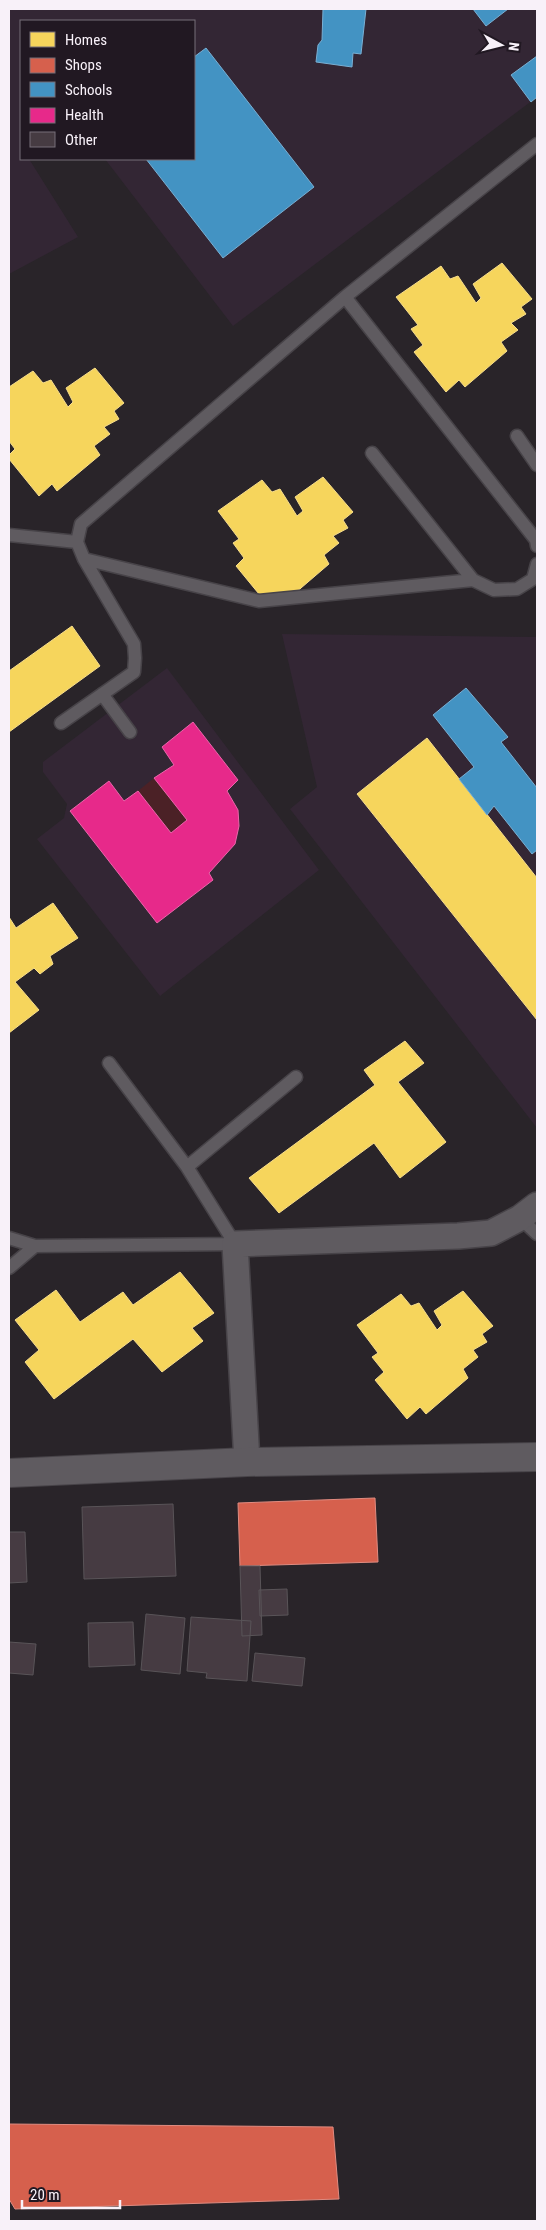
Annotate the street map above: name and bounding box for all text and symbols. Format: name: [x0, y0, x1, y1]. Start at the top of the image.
legend: [20, 20, 195, 160]
north arrow: [476, 20, 526, 70]
text: Homes: [65, 31, 107, 49]
text: N: [505, 41, 522, 52]
text: Shops: [65, 56, 102, 74]
text: Schools: [65, 81, 112, 99]
text: Health: [65, 106, 104, 124]
text: Other: [65, 131, 98, 149]
scale bar: [22, 2178, 120, 2210]
text: 20 m: [30, 2186, 60, 2204]

